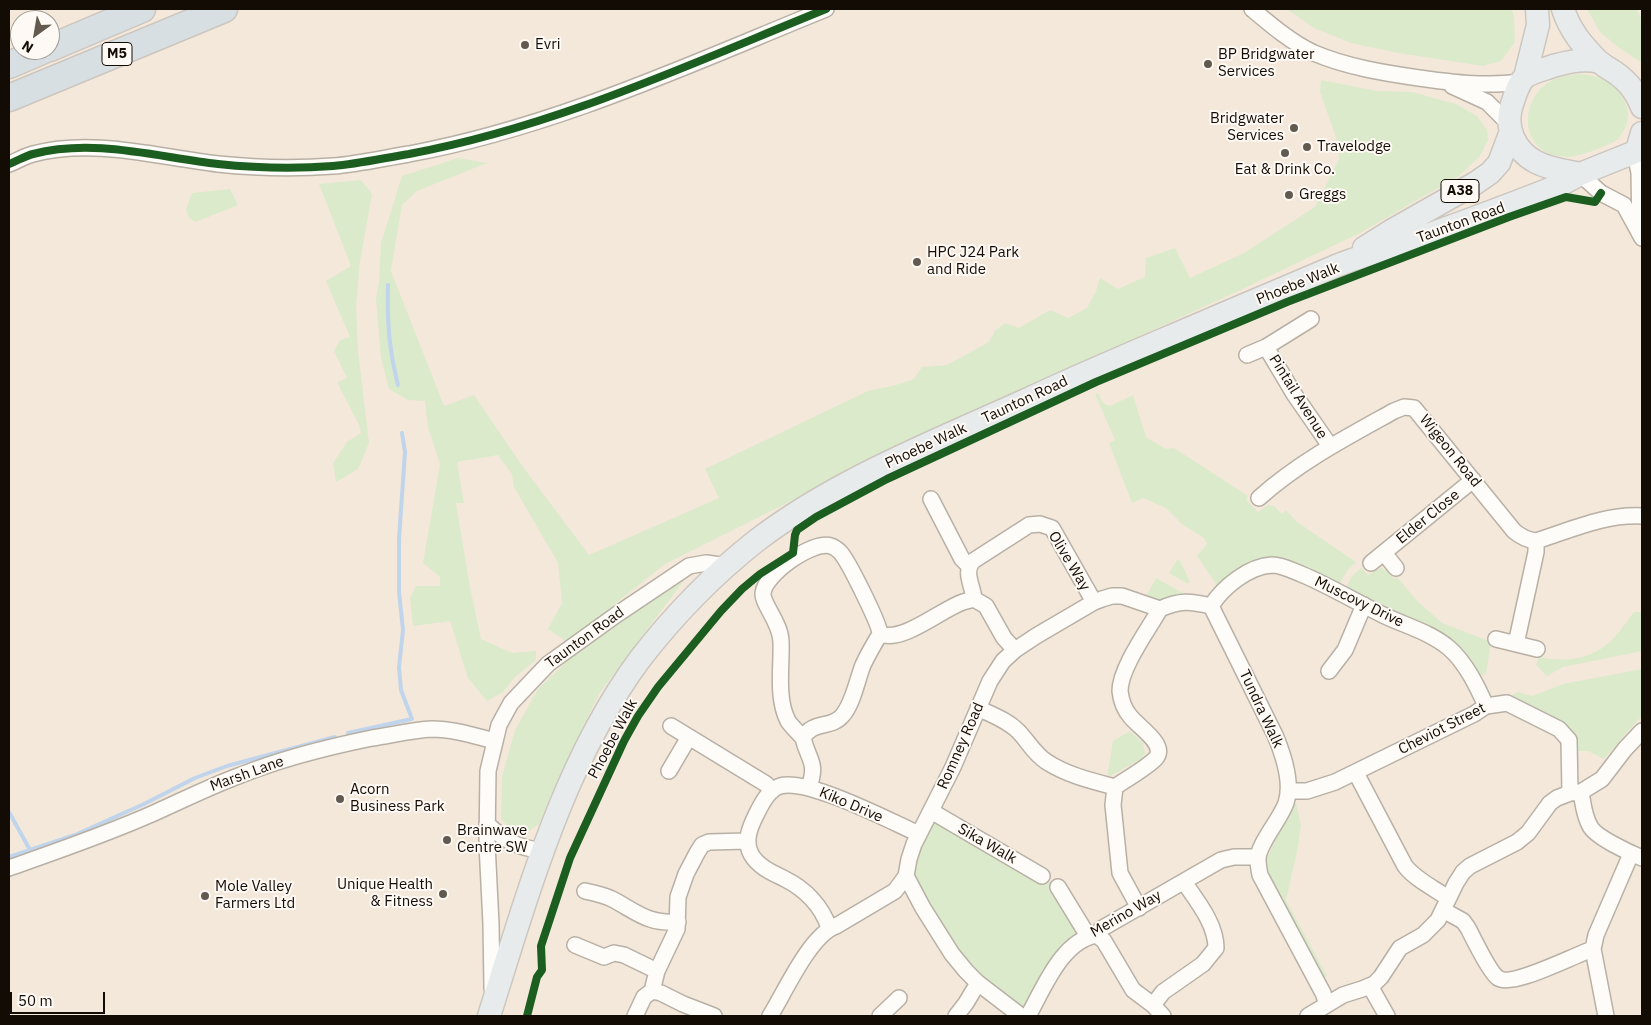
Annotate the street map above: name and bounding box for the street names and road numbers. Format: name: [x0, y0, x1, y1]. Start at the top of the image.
road number: M5: [102, 42, 132, 66]
road number: A38: [1441, 180, 1479, 202]
street label: Taunton Road: [1414, 199, 1508, 247]
street label: Phoebe Walk: [1254, 259, 1342, 309]
street label: Pintail Avenue: [1265, 351, 1331, 443]
street label: Taunton Road: [979, 372, 1071, 428]
street label: Wigeon Road: [1415, 411, 1485, 491]
street label: Phoebe Walk: [882, 419, 970, 473]
street label: Elder Close: [1393, 486, 1463, 548]
street label: Olive Way: [1044, 528, 1094, 594]
street label: Muscovy Drive: [1311, 573, 1407, 631]
street label: Taunton Road: [542, 603, 628, 673]
street label: Tundra Walk: [1235, 667, 1287, 751]
street label: Phoebe Walk: [584, 696, 642, 782]
street label: Cheviot Street: [1395, 699, 1489, 759]
street label: Romney Road: [934, 700, 988, 792]
street label: Marsh Lane: [208, 752, 286, 796]
street label: Kiko Drive: [816, 783, 886, 827]
street label: Sika Walk: [954, 820, 1020, 868]
street label: Merino Way: [1087, 887, 1165, 941]

